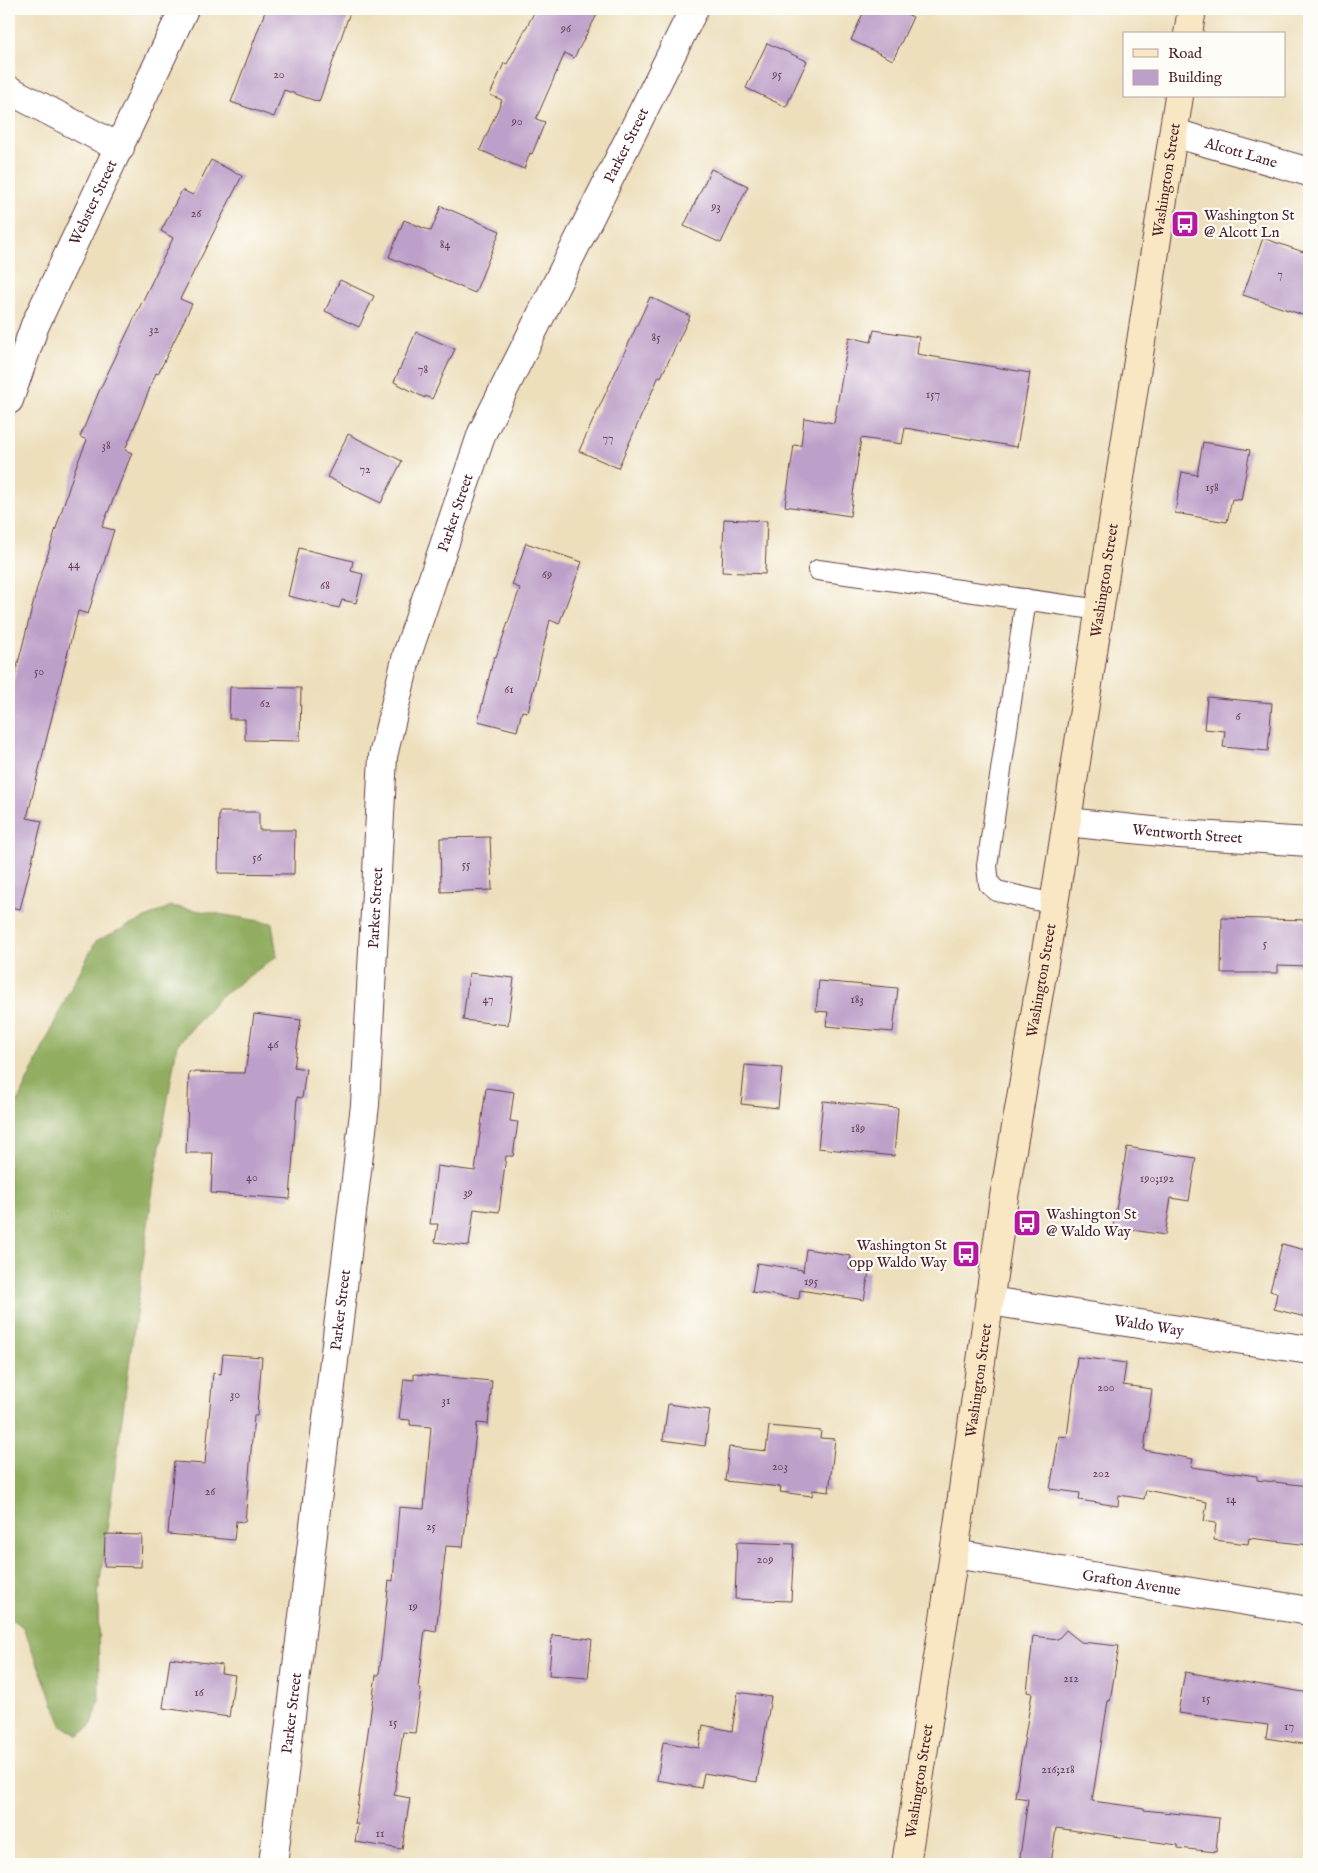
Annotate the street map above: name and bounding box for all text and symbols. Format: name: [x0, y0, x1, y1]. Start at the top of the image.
house number: 96: [560, 21, 572, 36]
legend: [1123, 32, 1286, 98]
text: Road: [1168, 44, 1203, 63]
house number: 20: [273, 67, 285, 82]
house number: 95: [771, 67, 782, 82]
text: Building: [1168, 68, 1223, 87]
street label: Parker Street: [600, 105, 653, 186]
house number: 90: [510, 114, 523, 129]
street label: Washington Street: [1148, 122, 1185, 238]
street label: Alcott Lane: [1202, 133, 1280, 172]
street label: Webster Street: [65, 157, 121, 248]
house number: 93: [710, 199, 721, 214]
house number: 26: [191, 206, 202, 221]
place label: Washington St @ Alcott Ln: [1204, 206, 1295, 242]
bus stop icon: Washington St @ Alcott Ln: [1170, 209, 1200, 239]
house number: 84: [440, 237, 450, 252]
house number: 7: [1277, 267, 1283, 282]
house number: 32: [149, 322, 159, 337]
house number: 85: [651, 330, 661, 345]
house number: 78: [418, 362, 428, 377]
house number: 157: [926, 387, 940, 402]
house number: 77: [602, 431, 614, 446]
house number: 38: [101, 438, 111, 453]
house number: 72: [359, 462, 371, 477]
street label: Parker Street: [434, 471, 478, 555]
house number: 158: [1205, 480, 1219, 495]
street label: Washington Street: [1086, 522, 1123, 639]
house number: 44: [68, 557, 80, 572]
house number: 69: [542, 567, 552, 582]
house number: 68: [320, 578, 330, 593]
house number: 50: [34, 664, 44, 679]
house number: 61: [504, 682, 514, 697]
house number: 62: [260, 696, 271, 711]
house number: 6: [1235, 709, 1241, 724]
street label: Wentworth Street: [1131, 820, 1243, 848]
house number: 56: [252, 850, 263, 865]
house number: 55: [462, 857, 471, 872]
street label: Parker Street: [364, 867, 387, 949]
street label: Washington Street: [1022, 922, 1061, 1039]
house number: 5: [1263, 936, 1268, 951]
house number: 47: [482, 992, 494, 1007]
house number: 183: [850, 992, 864, 1007]
house number: 46: [268, 1037, 279, 1052]
house number: 189: [851, 1121, 865, 1136]
house number: 40: [246, 1170, 258, 1185]
house number: 190;192: [1140, 1171, 1175, 1186]
house number: 39: [463, 1185, 473, 1200]
place label: Washington St @ Waldo Way: [1046, 1205, 1137, 1241]
bus stop icon: Washington St @ Waldo Way: [1012, 1208, 1042, 1238]
place label: Washington St opp Waldo Way: [849, 1236, 948, 1272]
bus stop icon: Washington St opp Waldo Way: [951, 1239, 981, 1269]
street label: Parker Street: [326, 1269, 355, 1352]
house number: 195: [804, 1274, 819, 1289]
street label: Waldo Way: [1113, 1311, 1186, 1341]
street label: Washington Street: [961, 1322, 996, 1439]
house number: 200: [1097, 1380, 1115, 1395]
house number: 30: [230, 1387, 240, 1402]
house number: 31: [442, 1393, 450, 1408]
house number: 203: [772, 1459, 788, 1474]
house number: 202: [1092, 1466, 1110, 1481]
house number: 26: [205, 1484, 216, 1499]
house number: 14: [1226, 1492, 1236, 1507]
house number: 25: [426, 1519, 437, 1534]
house number: 209: [757, 1552, 773, 1567]
street label: Grafton Avenue: [1081, 1566, 1182, 1600]
house number: 19: [408, 1599, 418, 1614]
house number: 212: [1063, 1671, 1079, 1686]
street label: Parker Street: [277, 1672, 306, 1755]
house number: 16: [194, 1685, 205, 1700]
house number: 15: [1202, 1691, 1211, 1706]
house number: 15: [389, 1715, 398, 1730]
house number: 17: [1284, 1719, 1294, 1734]
street label: Washington Street: [901, 1723, 938, 1839]
house number: 216;218: [1041, 1762, 1075, 1777]
house number: 11: [376, 1826, 384, 1841]

